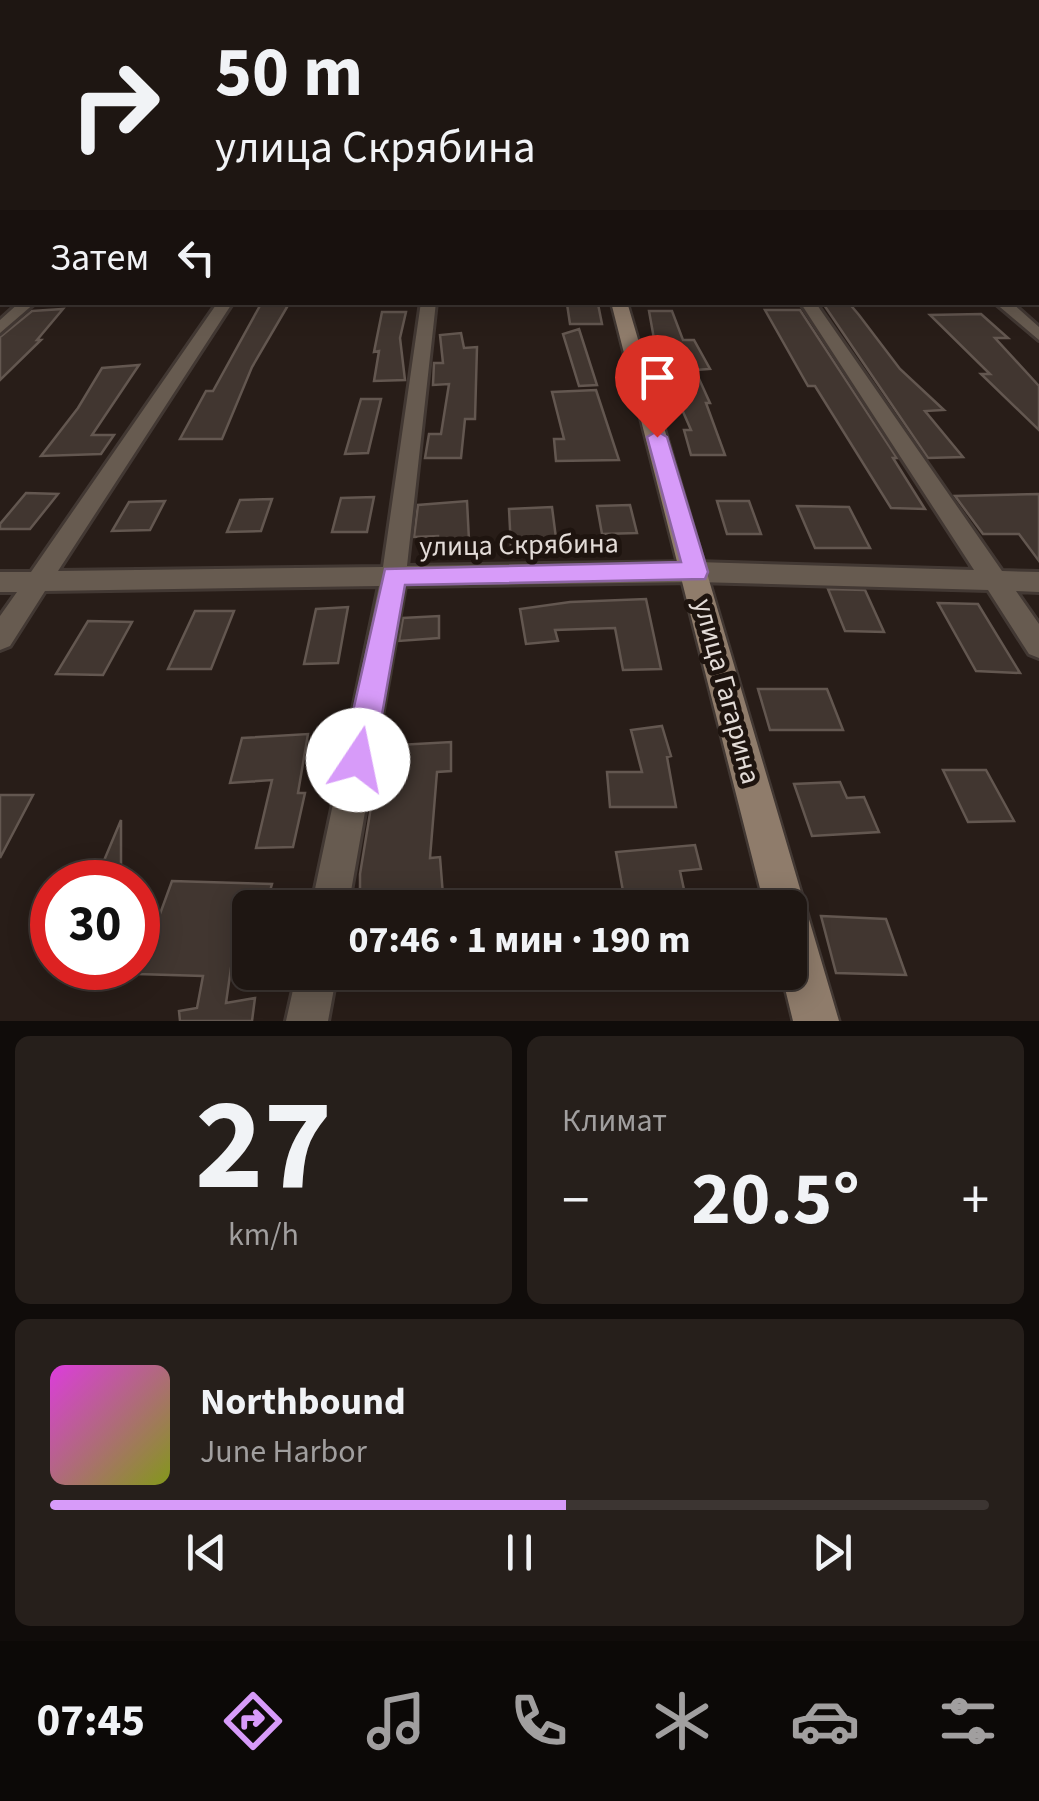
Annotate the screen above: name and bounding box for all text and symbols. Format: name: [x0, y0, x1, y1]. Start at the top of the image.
text: 50 m: [215, 23, 363, 123]
icon: right: [50, 40, 180, 170]
text: улица Скрябина: [215, 116, 536, 180]
icon: left: [169, 230, 224, 285]
text: Затем: [50, 231, 149, 285]
pin: [615, 335, 700, 438]
icon: arrive: [630, 350, 685, 405]
street label: улица Скрябина: [419, 523, 619, 567]
street label: улица Гагарина: [683, 594, 771, 788]
position arrow: [306, 708, 410, 812]
speed limit sign: 30: [30, 860, 160, 990]
text: 07:46 · 1 мин · 190 m: [348, 913, 691, 967]
text: 27: [195, 1054, 332, 1239]
text: Климат: [562, 1098, 667, 1144]
text: 20.5°: [691, 1146, 860, 1253]
text: −: [562, 1162, 589, 1240]
text: +: [962, 1162, 989, 1240]
text: km/h: [228, 1212, 299, 1258]
text: Northbound: [200, 1375, 406, 1429]
text: June Harbor: [200, 1429, 367, 1475]
icon: previous: [179, 1525, 234, 1580]
icon: pause: [492, 1525, 547, 1580]
icon: next: [805, 1525, 860, 1580]
icon: directions: [218, 1686, 288, 1756]
icon: music: [361, 1686, 431, 1756]
icon: phone: [504, 1686, 574, 1756]
icon: climate: [647, 1686, 717, 1756]
icon: car: [790, 1686, 860, 1756]
icon: filters: [933, 1686, 1003, 1756]
text: 07:45: [36, 1689, 145, 1753]

